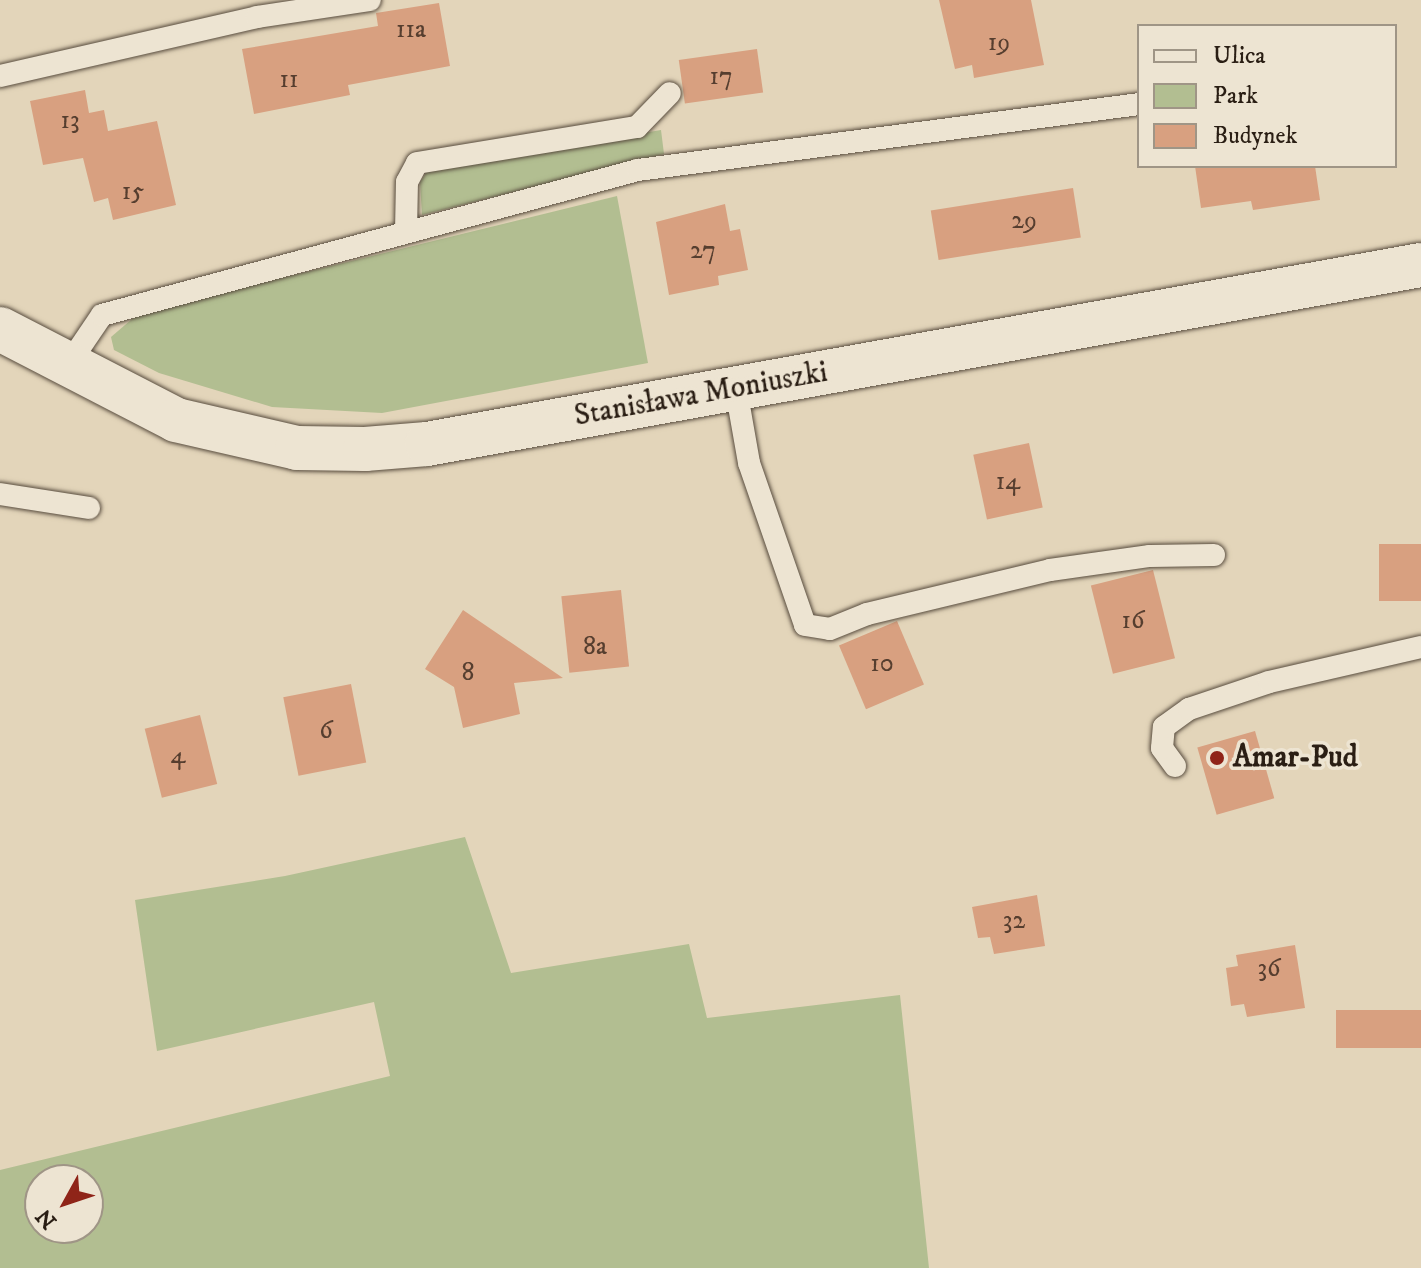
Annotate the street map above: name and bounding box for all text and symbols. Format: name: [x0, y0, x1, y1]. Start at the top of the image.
house number: 11a: [396, 14, 426, 46]
legend: [1137, 24, 1397, 168]
house number: 19: [988, 27, 1010, 59]
text: Ulica: [1213, 41, 1266, 71]
house number: 17: [709, 61, 733, 93]
house number: 11: [279, 64, 299, 96]
text: Park: [1213, 81, 1258, 111]
house number: 13: [60, 105, 80, 137]
text: Budynek: [1213, 121, 1297, 151]
house number: 15: [122, 176, 144, 208]
house number: 29: [1011, 205, 1037, 237]
house number: 27: [690, 235, 716, 267]
street label: Stanisława Moniuszki: [572, 355, 830, 435]
house number: 14: [996, 466, 1020, 498]
house number: 16: [1122, 605, 1144, 637]
house number: 8a: [583, 631, 607, 663]
house number: 10: [870, 648, 894, 680]
house number: 8: [461, 657, 475, 689]
house number: 6: [319, 715, 333, 747]
house number: 4: [171, 740, 185, 772]
place label: Amar-Pud: [1233, 740, 1358, 776]
marker: Amar-Pud: [1208, 749, 1226, 767]
house number: 32: [1003, 905, 1025, 937]
house number: 36: [1257, 953, 1281, 985]
north arrow: [24, 1164, 104, 1244]
text: N: [31, 1203, 63, 1234]

